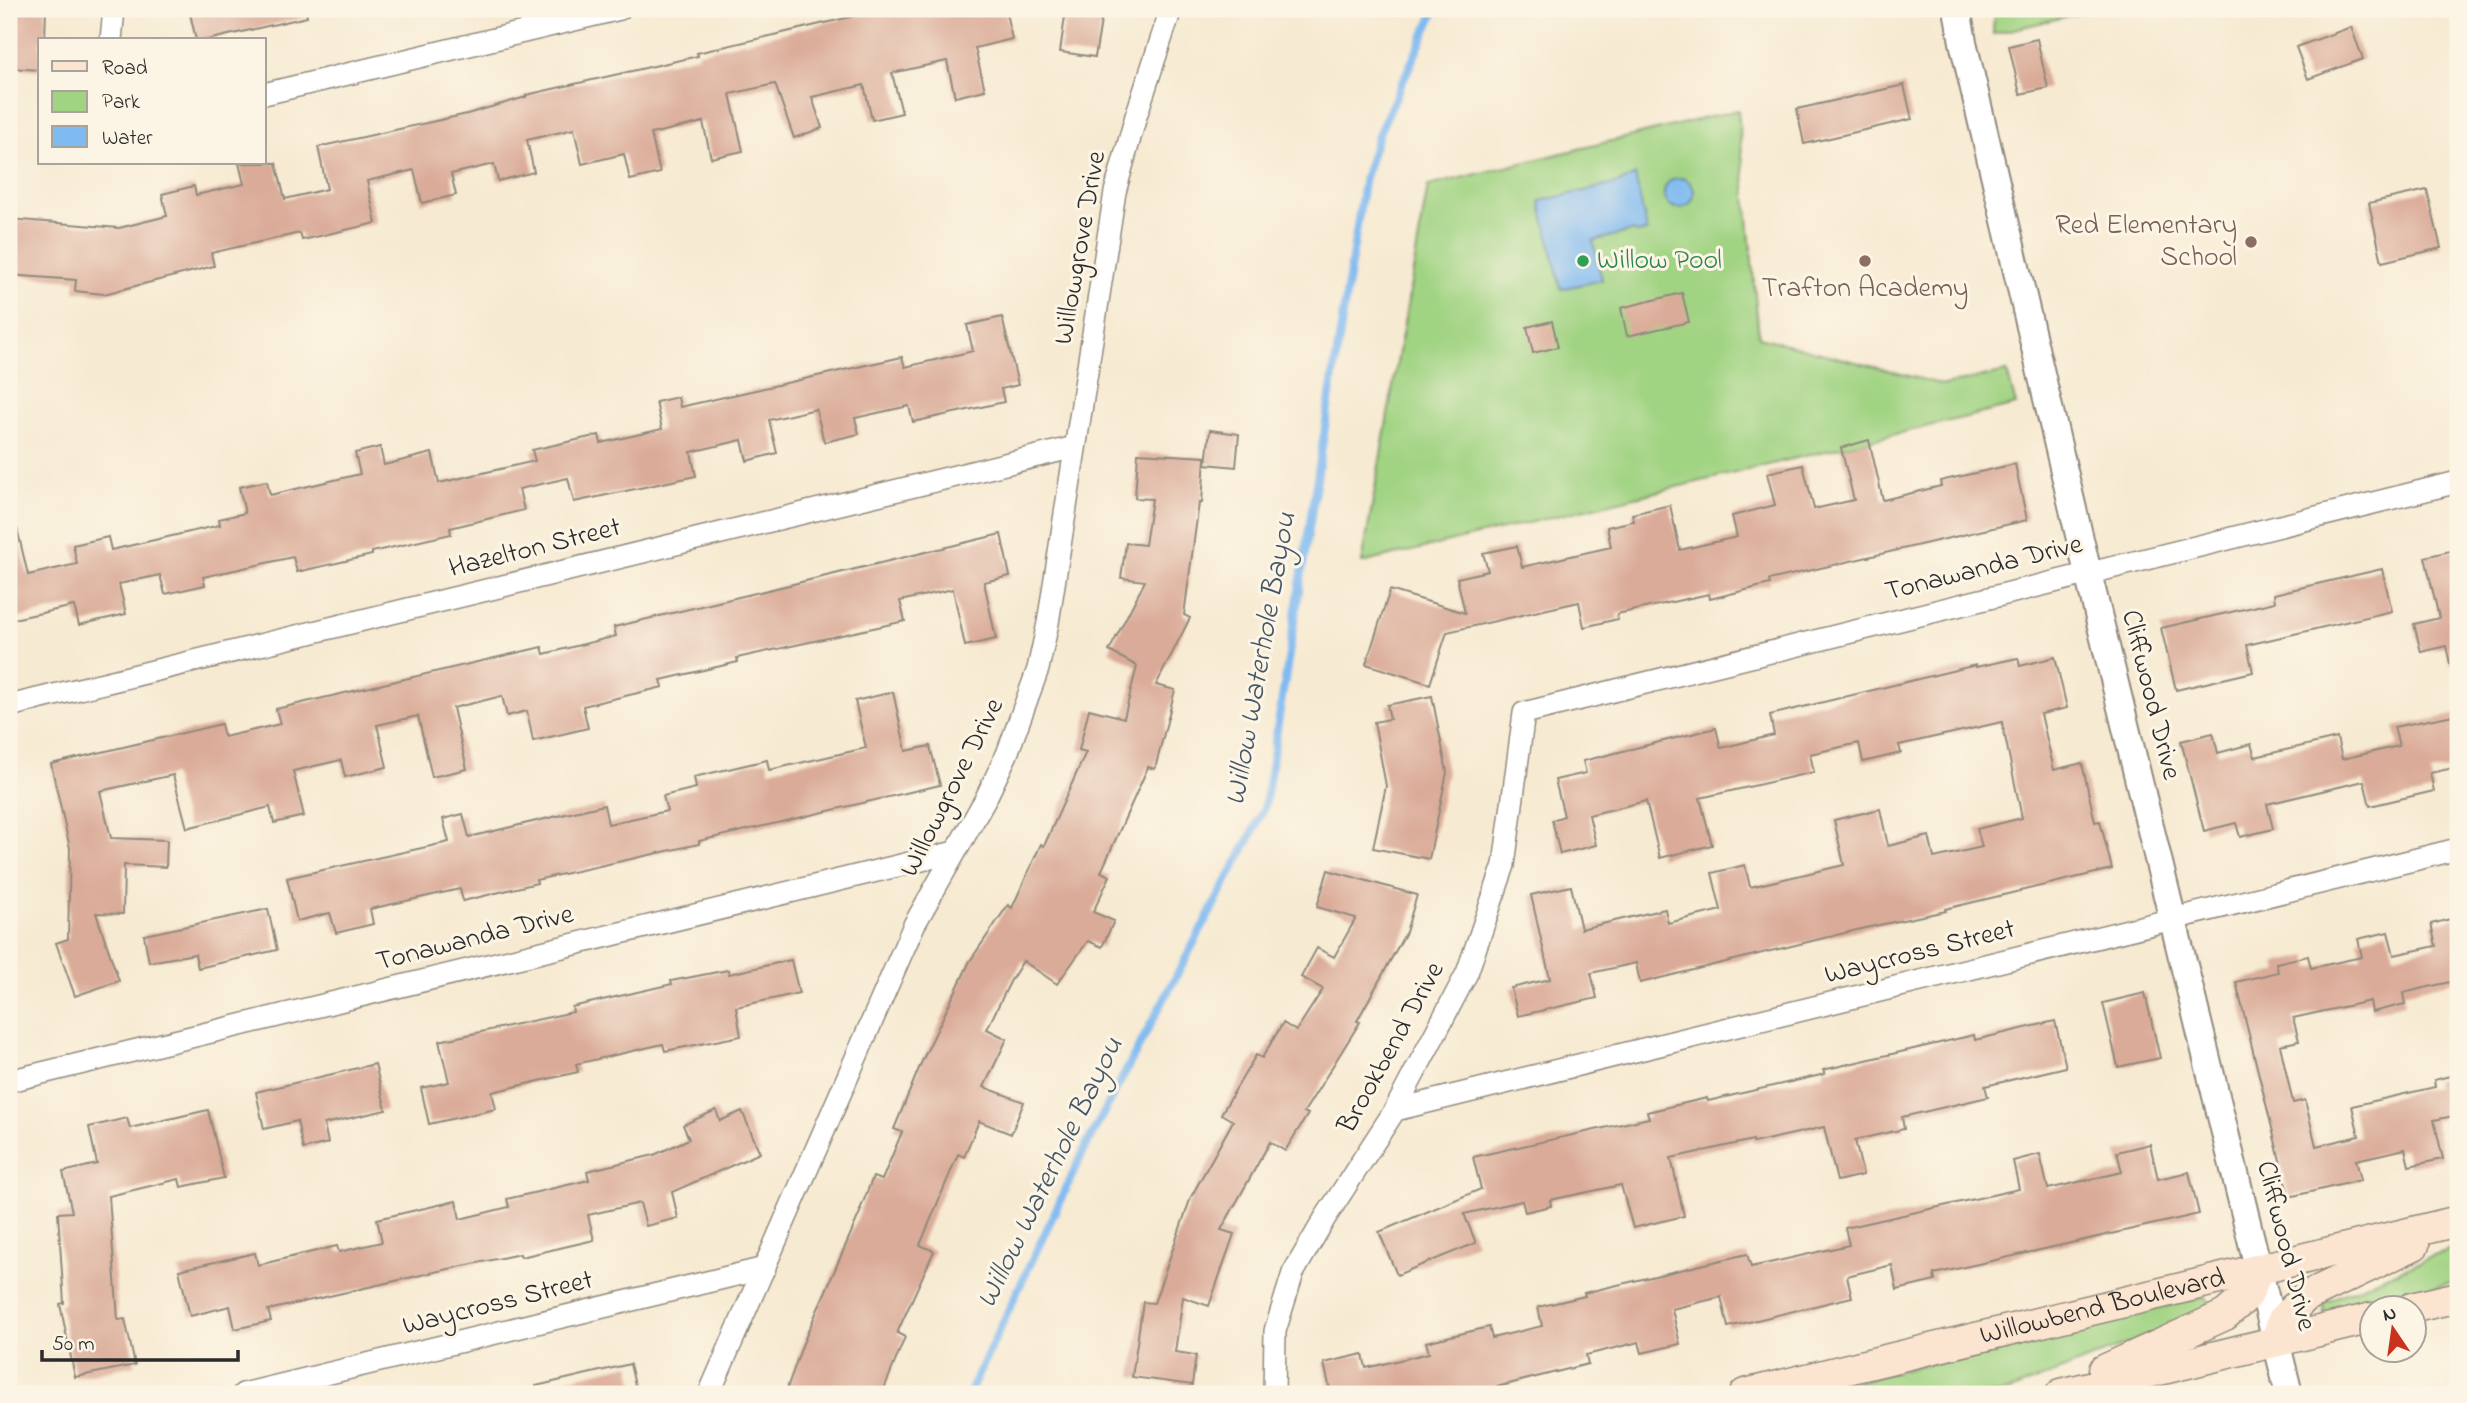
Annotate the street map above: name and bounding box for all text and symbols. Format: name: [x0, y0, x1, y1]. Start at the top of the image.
legend: [38, 38, 266, 164]
text: Road: [102, 54, 148, 84]
text: Park: [102, 88, 141, 118]
text: Water: [102, 124, 153, 154]
street label: Willowgrove Drive: [1044, 147, 1118, 348]
place label: Red Elementary School: [2055, 206, 2237, 279]
marker: Red Elementary School: [2243, 234, 2259, 250]
place label: Willow Pool: [1597, 241, 1722, 282]
marker: Willow Pool: [1575, 253, 1591, 269]
marker: Trafton Academy: [1857, 253, 1873, 269]
place label: Trafton Academy: [1762, 269, 1968, 310]
street label: Hazelton Street: [445, 508, 625, 590]
water label: Willow Waterhole Bayou: [1215, 509, 1309, 809]
street label: Tonawanda Drive: [1881, 525, 2087, 613]
street label: Cliffwood Drive: [2109, 606, 2191, 785]
street label: Willowgrove Drive: [890, 691, 1016, 885]
street label: Tonawanda Drive: [372, 895, 578, 983]
street label: Waycross Street: [1820, 910, 2020, 996]
street label: Brookbend Drive: [1327, 954, 1456, 1142]
water label: Willow Waterhole Bayou: [966, 1030, 1136, 1316]
street label: Cliffwood Drive: [2244, 1157, 2326, 1336]
street label: Willowbend Boulevard: [1976, 1258, 2230, 1357]
street label: Waycross Street: [398, 1261, 598, 1347]
north arrow: [2358, 1294, 2428, 1364]
text: N: [2380, 1300, 2399, 1329]
scale bar: [42, 1319, 238, 1363]
text: 50 m: [52, 1330, 95, 1360]

